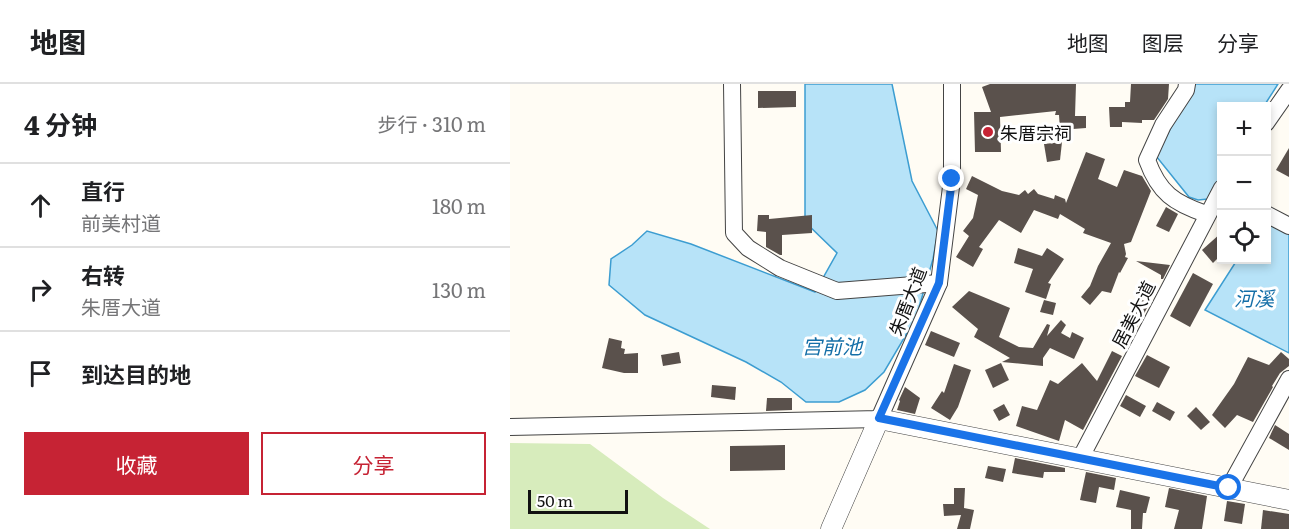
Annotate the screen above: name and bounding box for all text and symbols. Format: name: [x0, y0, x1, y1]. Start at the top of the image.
text: 地图: [30, 20, 86, 62]
text: 地图: [1067, 26, 1109, 57]
text: 图层: [1142, 26, 1184, 57]
text: 分享: [1217, 26, 1259, 57]
map controls: [1217, 102, 1271, 264]
button: +: [1217, 102, 1271, 156]
text: 4 分钟: [24, 104, 97, 143]
text: 步行 · 310 m: [377, 108, 486, 138]
place label: 朱厝宗祠: [1000, 119, 1072, 146]
marker: 朱厝宗祠: [981, 125, 995, 139]
button: −: [1217, 156, 1271, 210]
route end: [938, 165, 964, 191]
text: 直行: [81, 174, 125, 207]
icon: ahead: [24, 189, 57, 222]
text: 180 m: [432, 190, 486, 220]
text: 前美村道: [81, 207, 161, 237]
button: locate: [1217, 210, 1271, 264]
text: 右转: [81, 258, 125, 291]
street label: 朱厝大道: [881, 263, 933, 339]
icon: right: [24, 273, 57, 306]
text: 130 m: [432, 274, 486, 304]
street label: 居美大道: [1105, 276, 1161, 352]
water label: 河溪: [1234, 282, 1276, 312]
text: 朱厝大道: [81, 291, 161, 321]
water label: 宫前池: [802, 330, 864, 360]
icon: arrive: [24, 357, 57, 390]
text: 到达目的地: [81, 357, 191, 390]
button: 收藏: [24, 432, 249, 495]
button: 分享: [261, 432, 486, 495]
route start: [1215, 474, 1241, 500]
scale bar: [528, 487, 628, 514]
text: 50 m: [537, 488, 573, 512]

